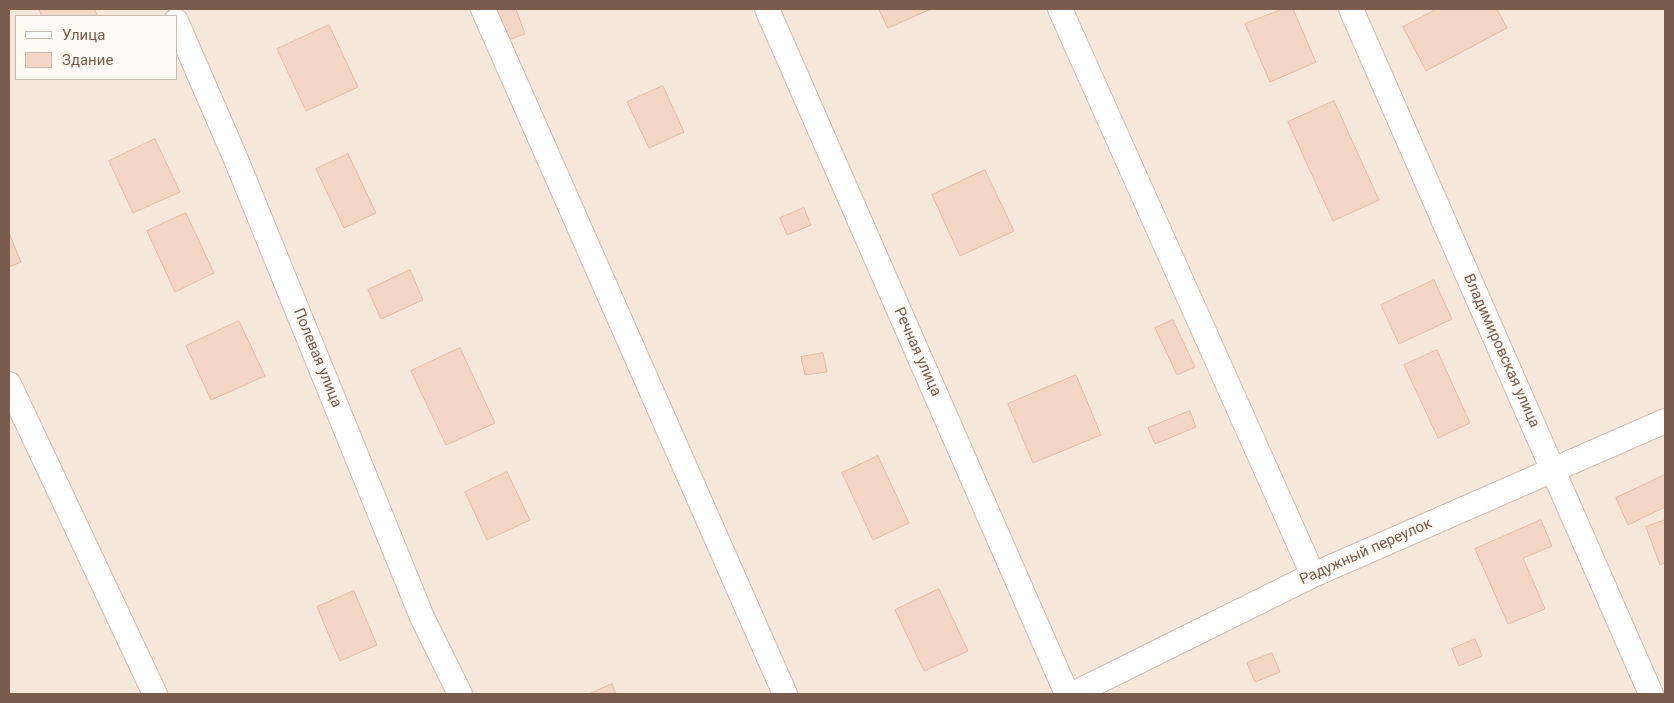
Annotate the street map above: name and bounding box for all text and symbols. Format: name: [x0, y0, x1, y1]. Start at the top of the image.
legend: [15, 15, 178, 80]
text: Улица: [62, 26, 105, 44]
text: Здание: [62, 51, 113, 69]
street label: Владимировская улица: [1459, 271, 1543, 431]
street label: Речная улица: [889, 305, 945, 399]
street label: Полевая улица: [289, 306, 345, 410]
street label: Радужный переулок: [1297, 515, 1435, 589]

